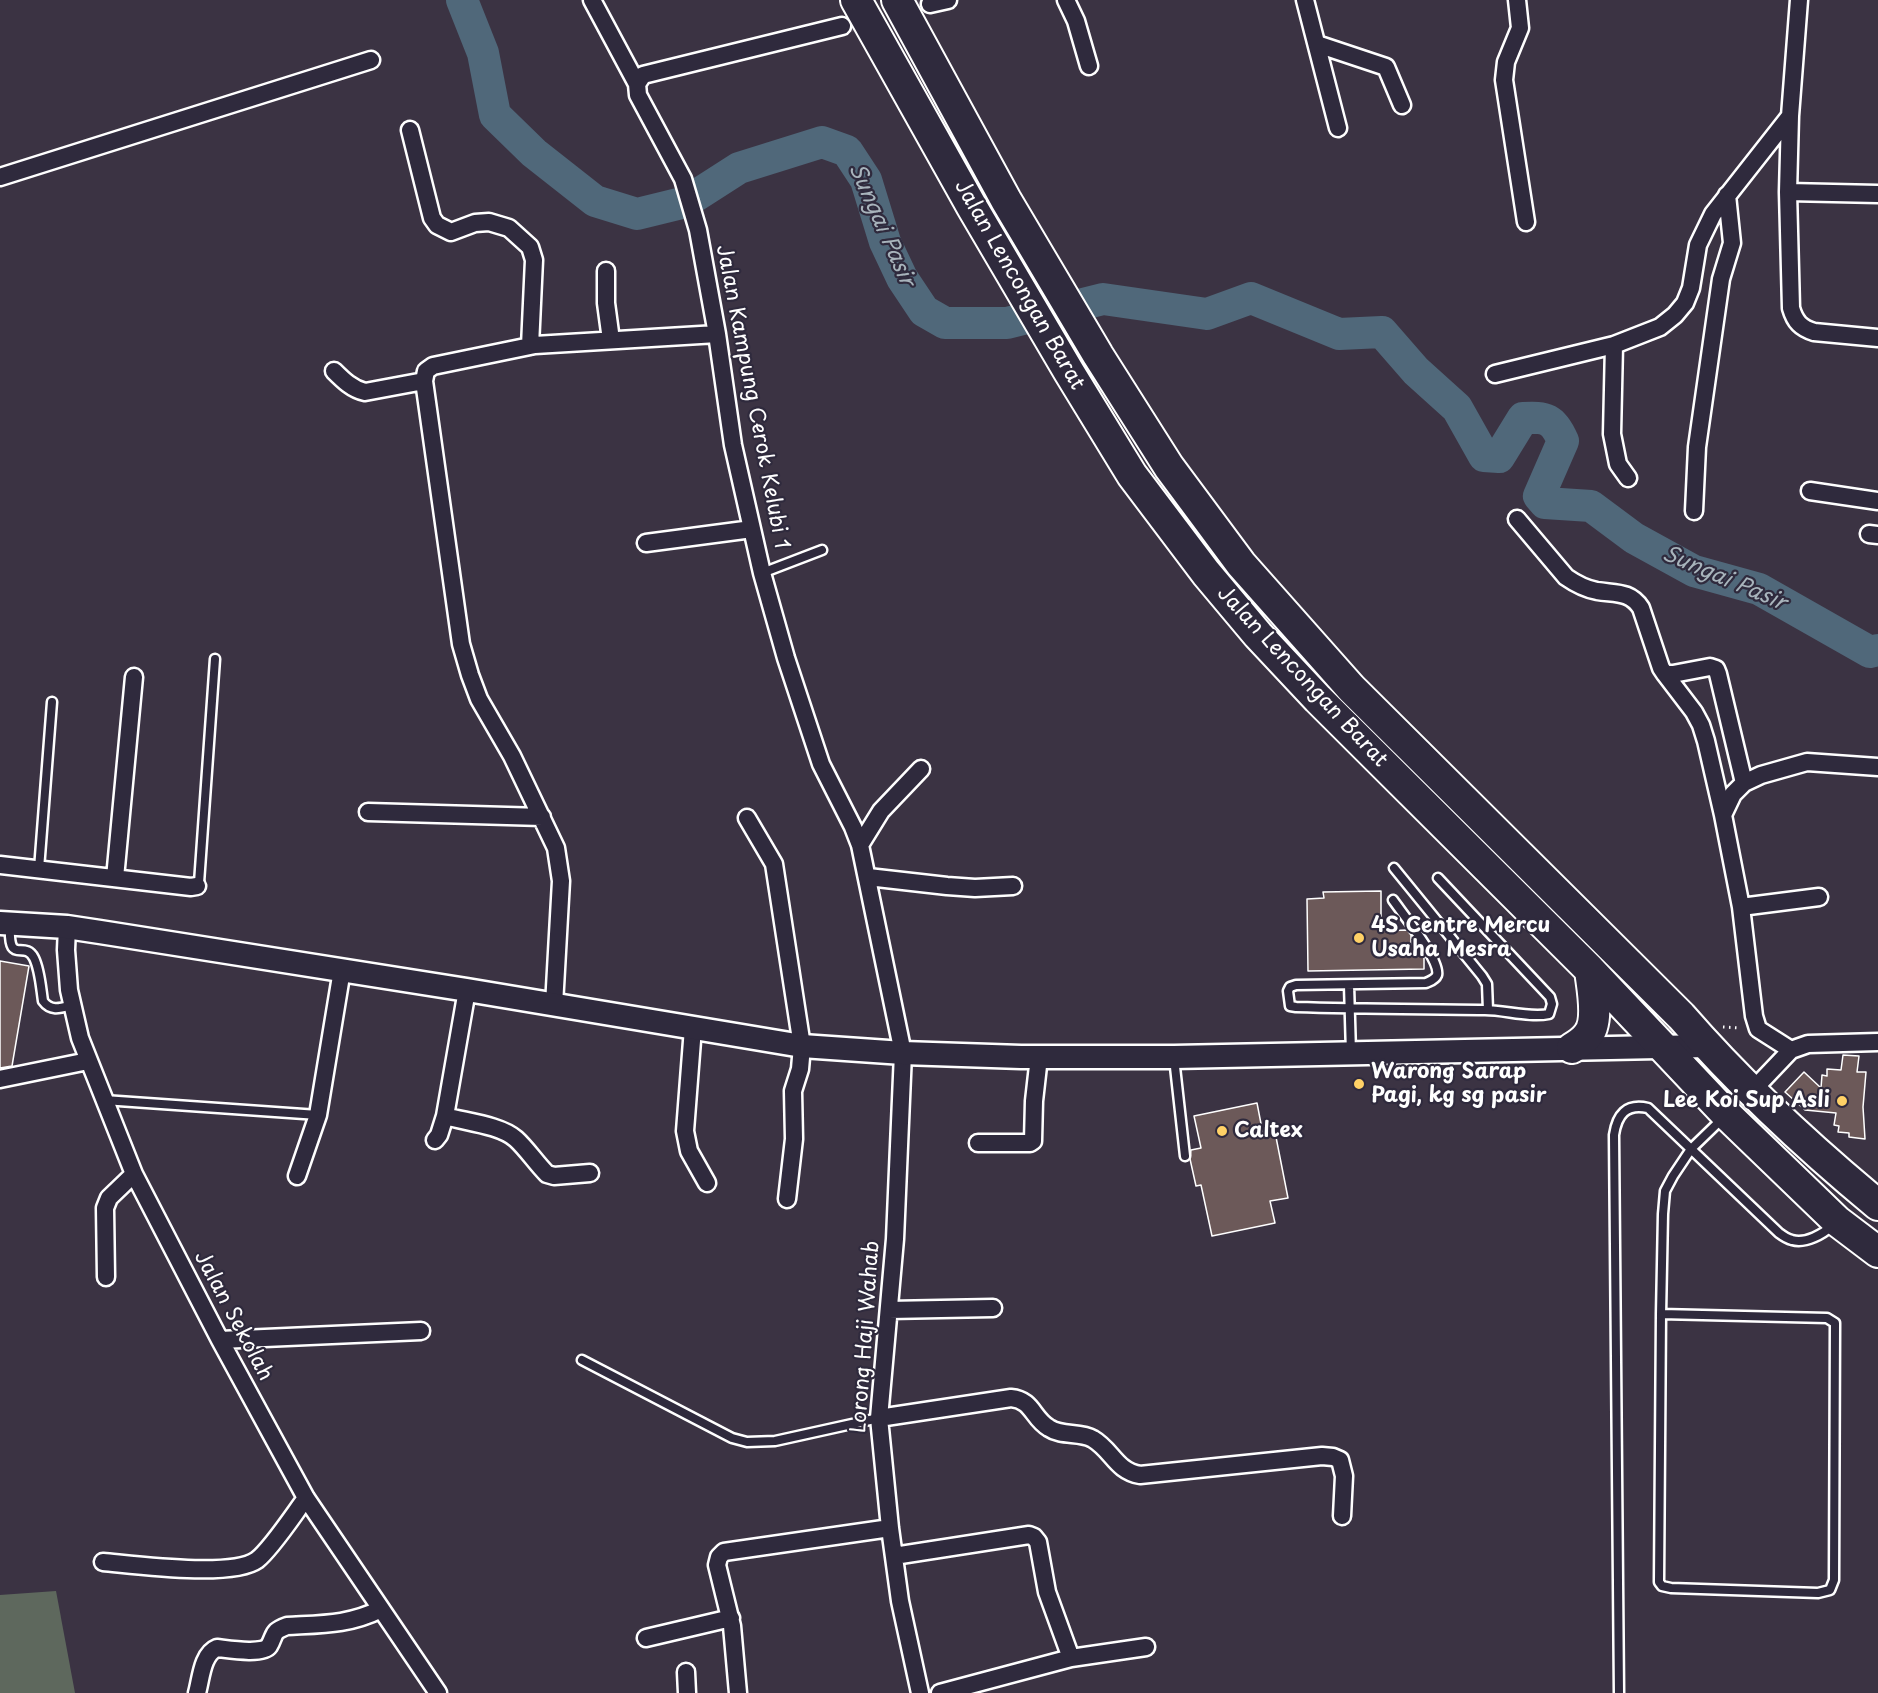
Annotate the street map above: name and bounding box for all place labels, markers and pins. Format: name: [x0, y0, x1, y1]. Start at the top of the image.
place label: 4S Centre Mercu Usaha Mesra: [1371, 913, 1550, 963]
marker: 4S Centre Mercu Usaha Mesra: [1352, 931, 1366, 945]
place label: Warong Sarap Pagi, kg sg pasir: [1371, 1059, 1546, 1109]
marker: Warong Sarap Pagi, kg sg pasir: [1352, 1077, 1366, 1091]
place label: Lee Koi Sup Asli: [1663, 1088, 1830, 1114]
marker: Lee Koi Sup Asli: [1835, 1094, 1849, 1108]
place label: Caltex: [1234, 1118, 1303, 1144]
marker: Caltex: [1215, 1124, 1229, 1138]

